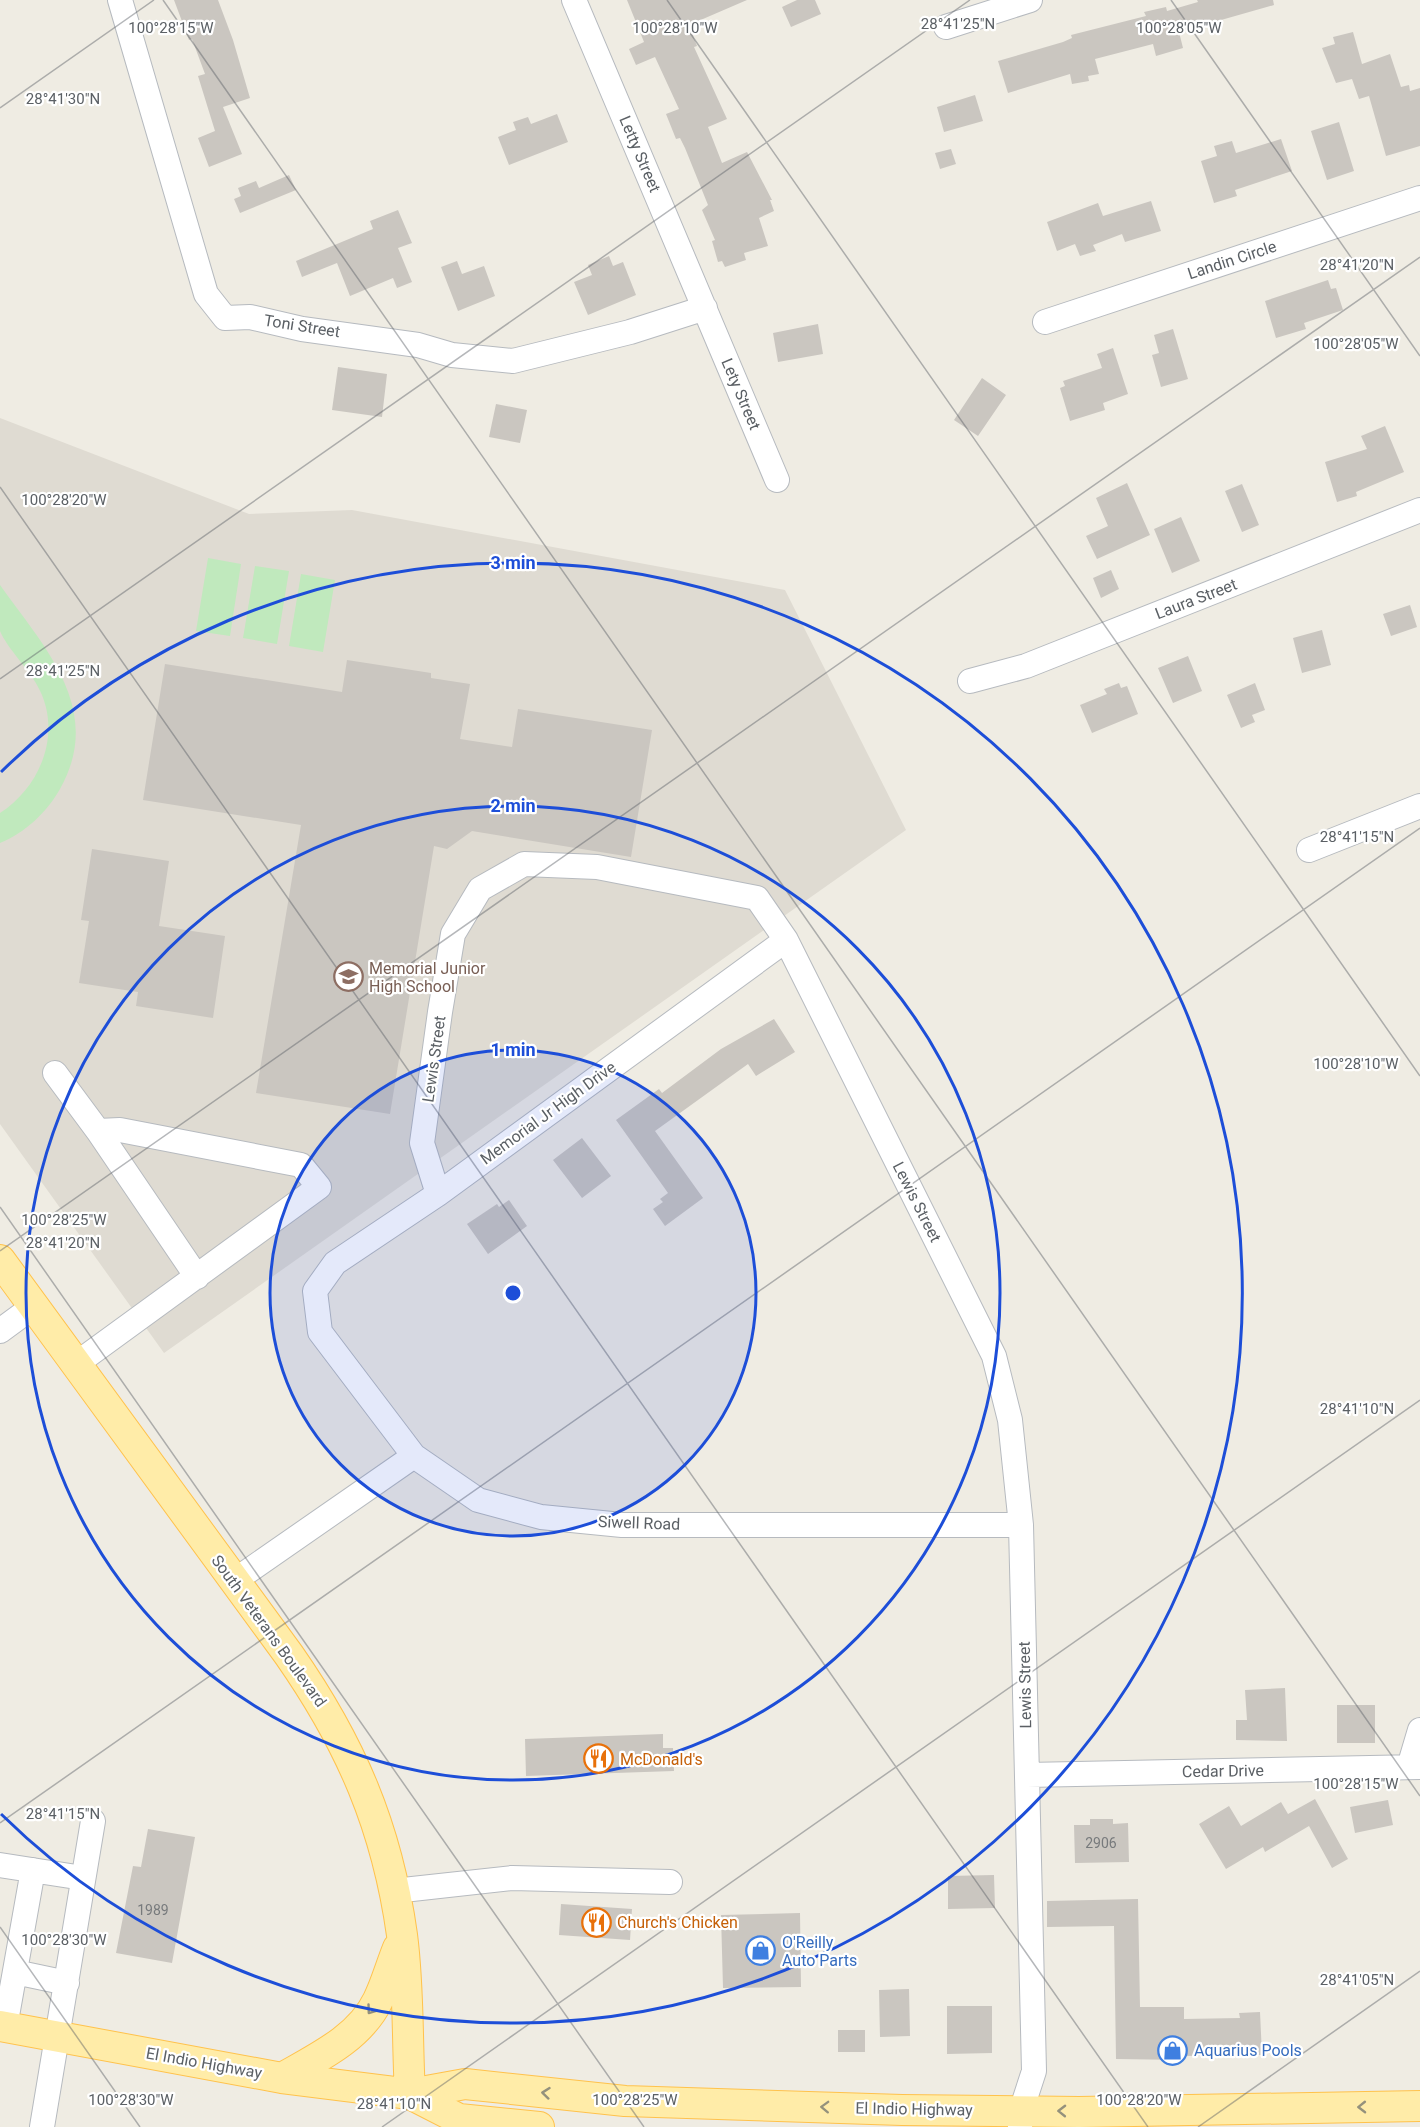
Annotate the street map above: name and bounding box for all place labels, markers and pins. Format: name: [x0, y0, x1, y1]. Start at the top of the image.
place label: Memorial Junior High School: [369, 959, 486, 996]
school or university icon: Memorial Junior High School: [332, 961, 364, 993]
centre of rings: [503, 1283, 523, 1303]
restaurant icon: McDonald's: [583, 1743, 615, 1775]
place label: McDonald's: [620, 1750, 703, 1769]
restaurant icon: Church's Chicken: [580, 1906, 612, 1938]
place label: Church's Chicken: [617, 1913, 738, 1932]
place label: O'Reilly Auto Parts: [782, 1933, 857, 1970]
shop icon: O'Reilly Auto Parts: [745, 1935, 777, 1967]
shop icon: Aquarius Pools: [1157, 2034, 1189, 2066]
place label: Aquarius Pools: [1194, 2041, 1302, 2060]

